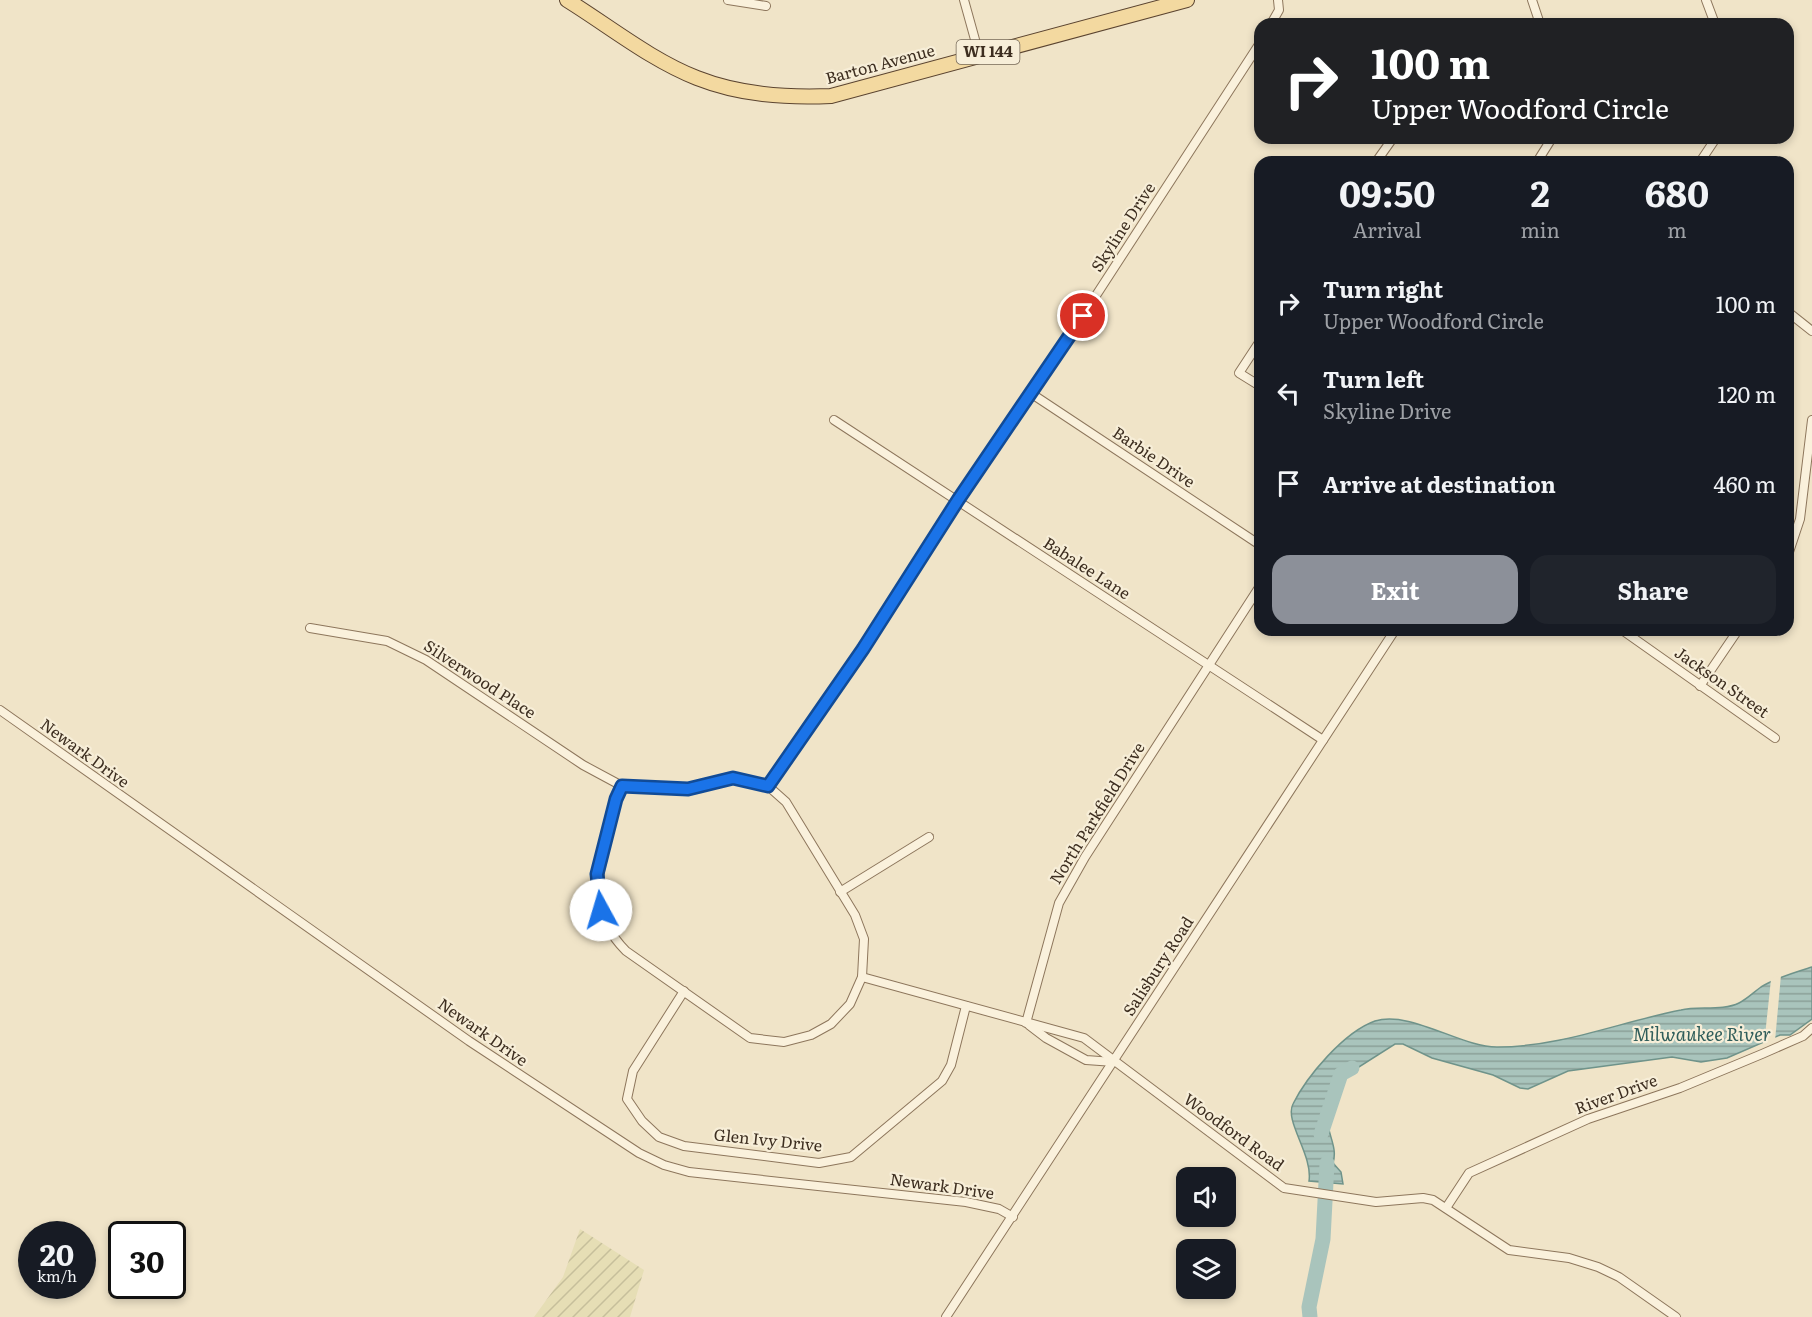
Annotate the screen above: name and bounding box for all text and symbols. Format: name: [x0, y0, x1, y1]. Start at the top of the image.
text: 100 m: [1371, 30, 1490, 92]
street label: Barton Avenue: [822, 37, 937, 89]
road number: WI 144: [956, 40, 1020, 64]
icon: right: [1272, 42, 1350, 120]
text: Upper Woodford Circle: [1371, 87, 1669, 127]
text: 09:50: [1339, 165, 1435, 218]
text: 2: [1530, 165, 1550, 218]
text: 680: [1645, 165, 1709, 218]
street label: Skyline Drive: [1084, 177, 1160, 276]
text: Arrival: [1353, 214, 1421, 244]
text: min: [1520, 214, 1560, 244]
text: m: [1667, 214, 1687, 244]
text: Turn right: [1323, 272, 1443, 305]
icon: right: [1272, 287, 1305, 320]
text: 100 m: [1716, 287, 1776, 320]
pin: [1057, 290, 1108, 341]
icon: arrive: [1066, 299, 1099, 332]
text: Upper Woodford Circle: [1323, 305, 1544, 335]
text: Turn left: [1323, 362, 1424, 395]
icon: left: [1272, 377, 1305, 410]
text: 120 m: [1717, 377, 1776, 410]
text: Skyline Drive: [1323, 395, 1451, 425]
street label: Barbie Drive: [1109, 420, 1201, 493]
icon: arrive: [1272, 467, 1305, 500]
text: Arrive at destination: [1323, 467, 1556, 500]
text: 460 m: [1714, 467, 1776, 500]
street label: Babalee Lane: [1039, 530, 1136, 604]
button: Exit: [1272, 555, 1518, 624]
button: Share: [1530, 555, 1776, 624]
street label: Silverwood Place: [420, 633, 541, 723]
street label: Jackson Street: [1670, 640, 1775, 723]
street label: Newark Drive: [36, 712, 135, 793]
street label: North Parkfield Drive: [1043, 737, 1150, 888]
position arrow: [569, 878, 633, 942]
street label: Salisbury Road: [1116, 911, 1198, 1020]
street label: Newark Drive: [434, 991, 533, 1071]
water label: Milwaukee River: [1633, 1020, 1771, 1047]
street label: River Drive: [1571, 1067, 1660, 1119]
street label: Woodford Road: [1179, 1086, 1290, 1176]
street label: Glen Ivy Drive: [713, 1121, 824, 1157]
street label: Newark Drive: [888, 1166, 996, 1204]
map controls: [1176, 1167, 1236, 1299]
button: sound: [1176, 1167, 1236, 1227]
speed limit sign: 30: [108, 1221, 186, 1299]
text: 20: [40, 1231, 74, 1275]
button: layers: [1176, 1239, 1236, 1299]
text: km/h: [37, 1264, 77, 1287]

